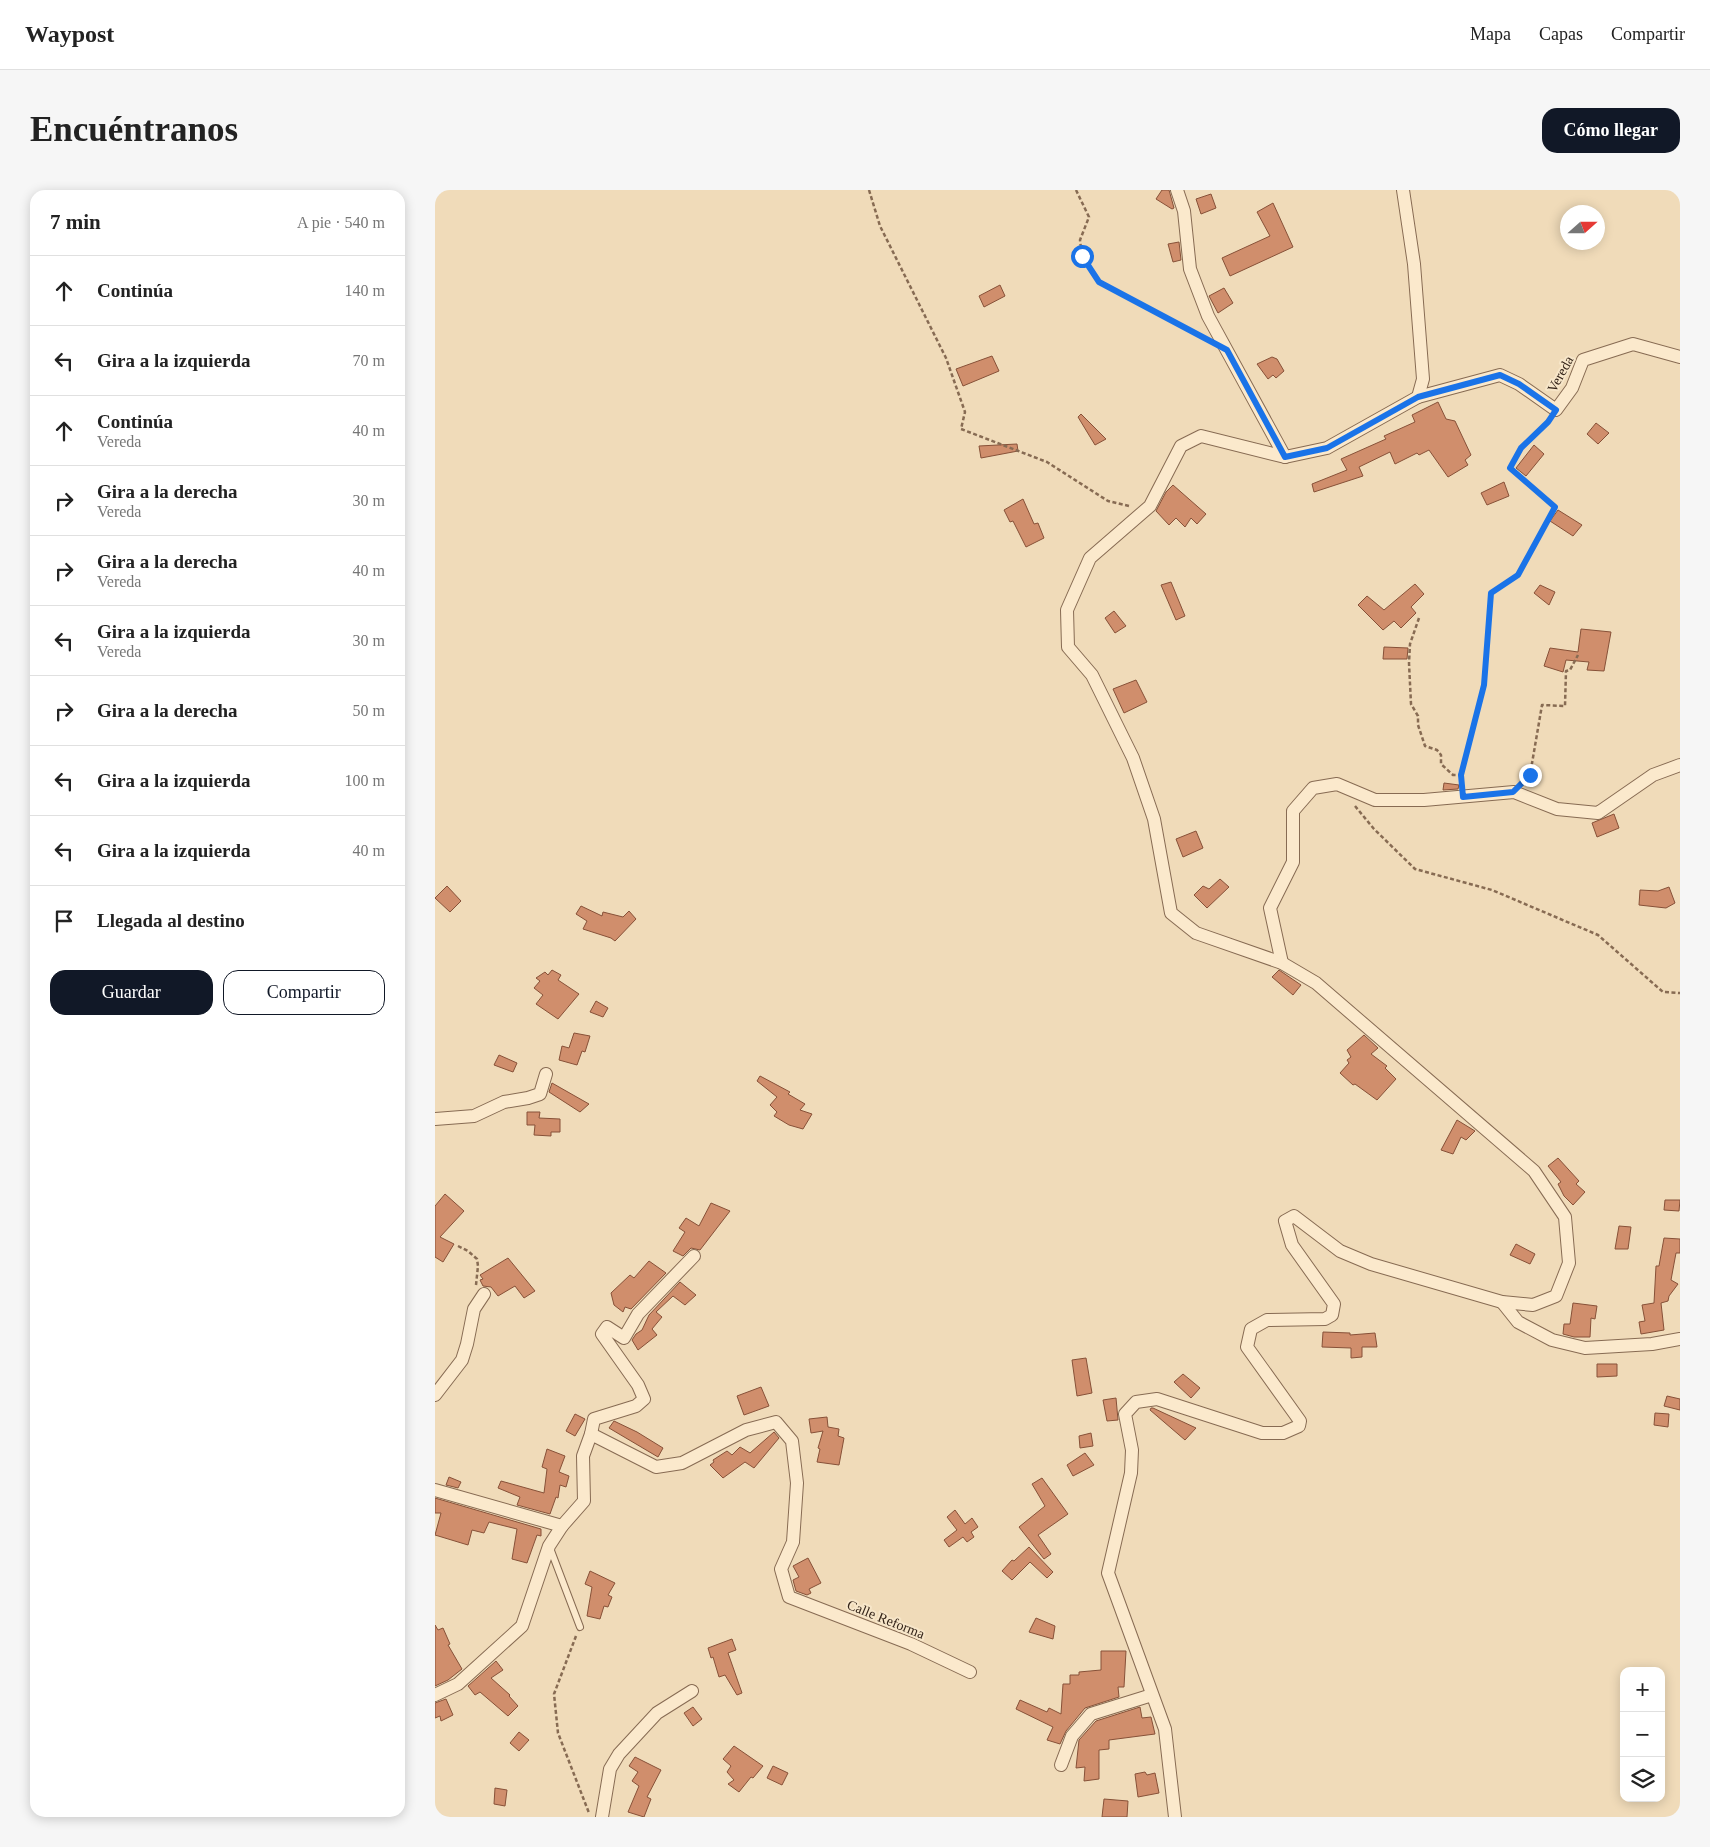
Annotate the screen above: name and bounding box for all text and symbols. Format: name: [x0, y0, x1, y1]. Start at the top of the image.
text: Waypost: [25, 21, 114, 47]
text: Mapa: [1470, 24, 1511, 44]
text: Capas: [1539, 24, 1583, 44]
text: Compartir: [1611, 24, 1685, 44]
button: Cómo llegar: [1542, 108, 1680, 153]
text: Encuéntranos: [30, 110, 238, 149]
north arrow: [1560, 205, 1605, 250]
text: 7 min: [50, 210, 101, 234]
text: A pie · 540 m: [297, 214, 385, 231]
route start: [1071, 245, 1094, 268]
icon: ahead: [50, 277, 78, 305]
text: Continúa: [97, 280, 173, 301]
text: 140 m: [345, 282, 385, 299]
icon: left: [50, 347, 78, 375]
text: Gira a la izquierda: [97, 350, 251, 371]
text: 70 m: [353, 352, 385, 369]
street label: Vereda: [1544, 353, 1577, 395]
text: Continúa: [97, 411, 173, 432]
icon: ahead: [50, 417, 78, 445]
text: 40 m: [353, 422, 385, 439]
text: Vereda: [97, 433, 141, 450]
text: Gira a la derecha: [97, 481, 238, 502]
icon: right: [50, 487, 78, 515]
text: 30 m: [353, 492, 385, 509]
text: Vereda: [97, 503, 141, 520]
text: Gira a la derecha: [97, 551, 238, 572]
icon: right: [50, 557, 78, 585]
text: 40 m: [353, 562, 385, 579]
text: Vereda: [97, 573, 141, 590]
text: Gira a la izquierda: [97, 621, 251, 642]
icon: left: [50, 627, 78, 655]
text: 30 m: [353, 632, 385, 649]
text: Vereda: [97, 643, 141, 660]
icon: right: [50, 697, 78, 725]
text: Gira a la derecha: [97, 700, 238, 721]
text: 50 m: [353, 702, 385, 719]
route end: [1519, 764, 1542, 787]
icon: left: [50, 767, 78, 795]
text: Gira a la izquierda: [97, 770, 251, 791]
text: 100 m: [345, 772, 385, 789]
icon: left: [50, 837, 78, 865]
text: Gira a la izquierda: [97, 840, 251, 861]
text: 40 m: [353, 842, 385, 859]
icon: arrive: [50, 907, 78, 935]
text: Llegada al destino: [97, 910, 245, 931]
button: Guardar: [50, 970, 213, 1015]
button: Compartir: [223, 970, 385, 1015]
street label: Calle Reforma: [845, 1597, 927, 1642]
map controls: [1620, 1667, 1665, 1802]
button: +: [1620, 1667, 1665, 1712]
button: −: [1620, 1712, 1665, 1757]
button: layers: [1620, 1757, 1665, 1802]

